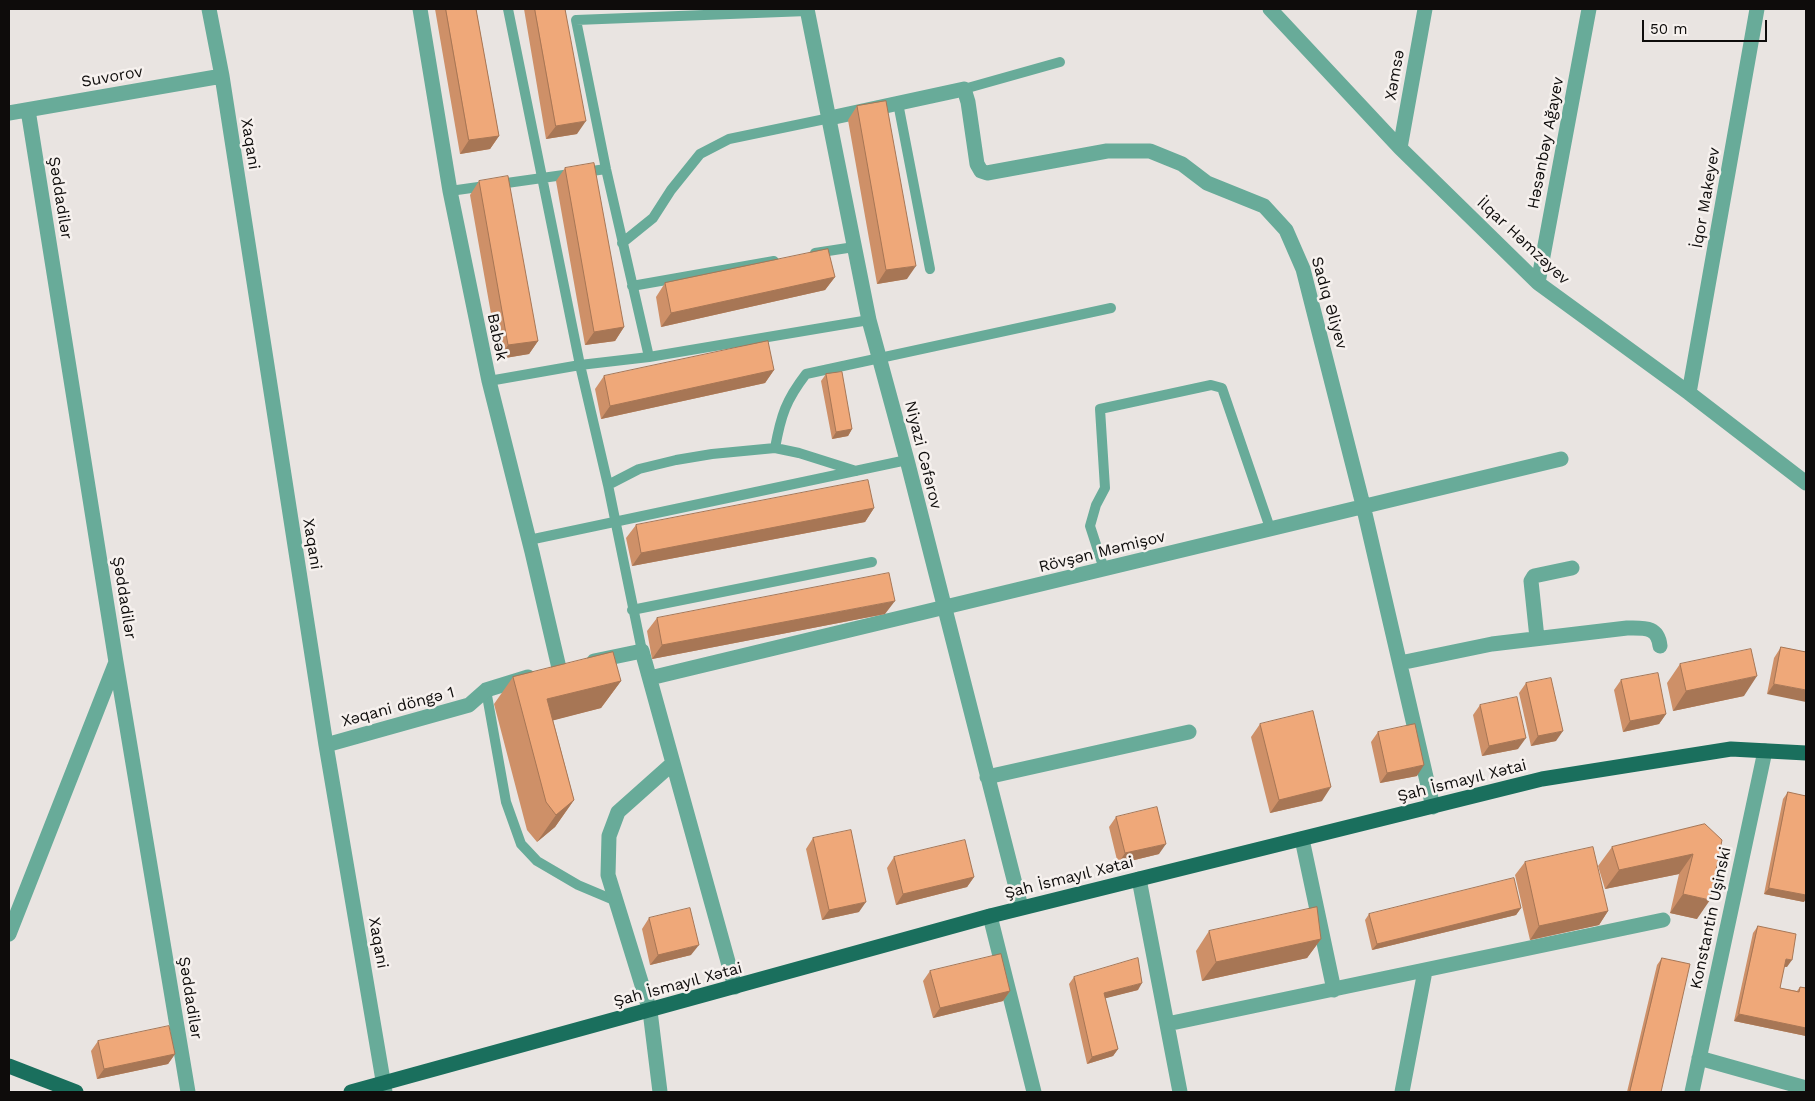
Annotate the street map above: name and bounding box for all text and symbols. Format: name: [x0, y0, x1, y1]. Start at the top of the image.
scale bar: [1645, 10, 1770, 42]
text: 50 m: [1650, 20, 1687, 38]
street label: Xəmsə: [1381, 48, 1409, 102]
street label: Suvorov: [80, 62, 144, 92]
street label: Həsənbəy Ağayev: [1524, 75, 1568, 211]
street label: Xaqani: [236, 117, 264, 171]
street label: İqor Makeyev: [1688, 146, 1724, 250]
street label: Şəddadilər: [44, 155, 76, 241]
street label: İlqar Həmzəyev: [1473, 193, 1573, 289]
street label: Sadıq Əliyev: [1307, 255, 1351, 351]
street label: Babək: [483, 312, 511, 362]
street label: Niyazi Cəfərov: [900, 399, 946, 511]
street label: Xaqani: [298, 517, 326, 571]
street label: Rövşən Məmişov: [1037, 527, 1167, 577]
street label: Şəddadilər: [108, 555, 140, 641]
street label: Xəqani döngə 1: [340, 683, 456, 731]
street label: Şah İsmayıl Xətai: [1395, 756, 1529, 806]
street label: Konstantin Uşinski: [1687, 845, 1735, 991]
street label: Şah İsmayıl Xətai: [1002, 853, 1136, 903]
street label: Xaqani: [364, 916, 392, 970]
street label: Şəddadilər: [174, 955, 206, 1041]
street label: Şah İsmayıl Xətai: [612, 959, 744, 1011]

